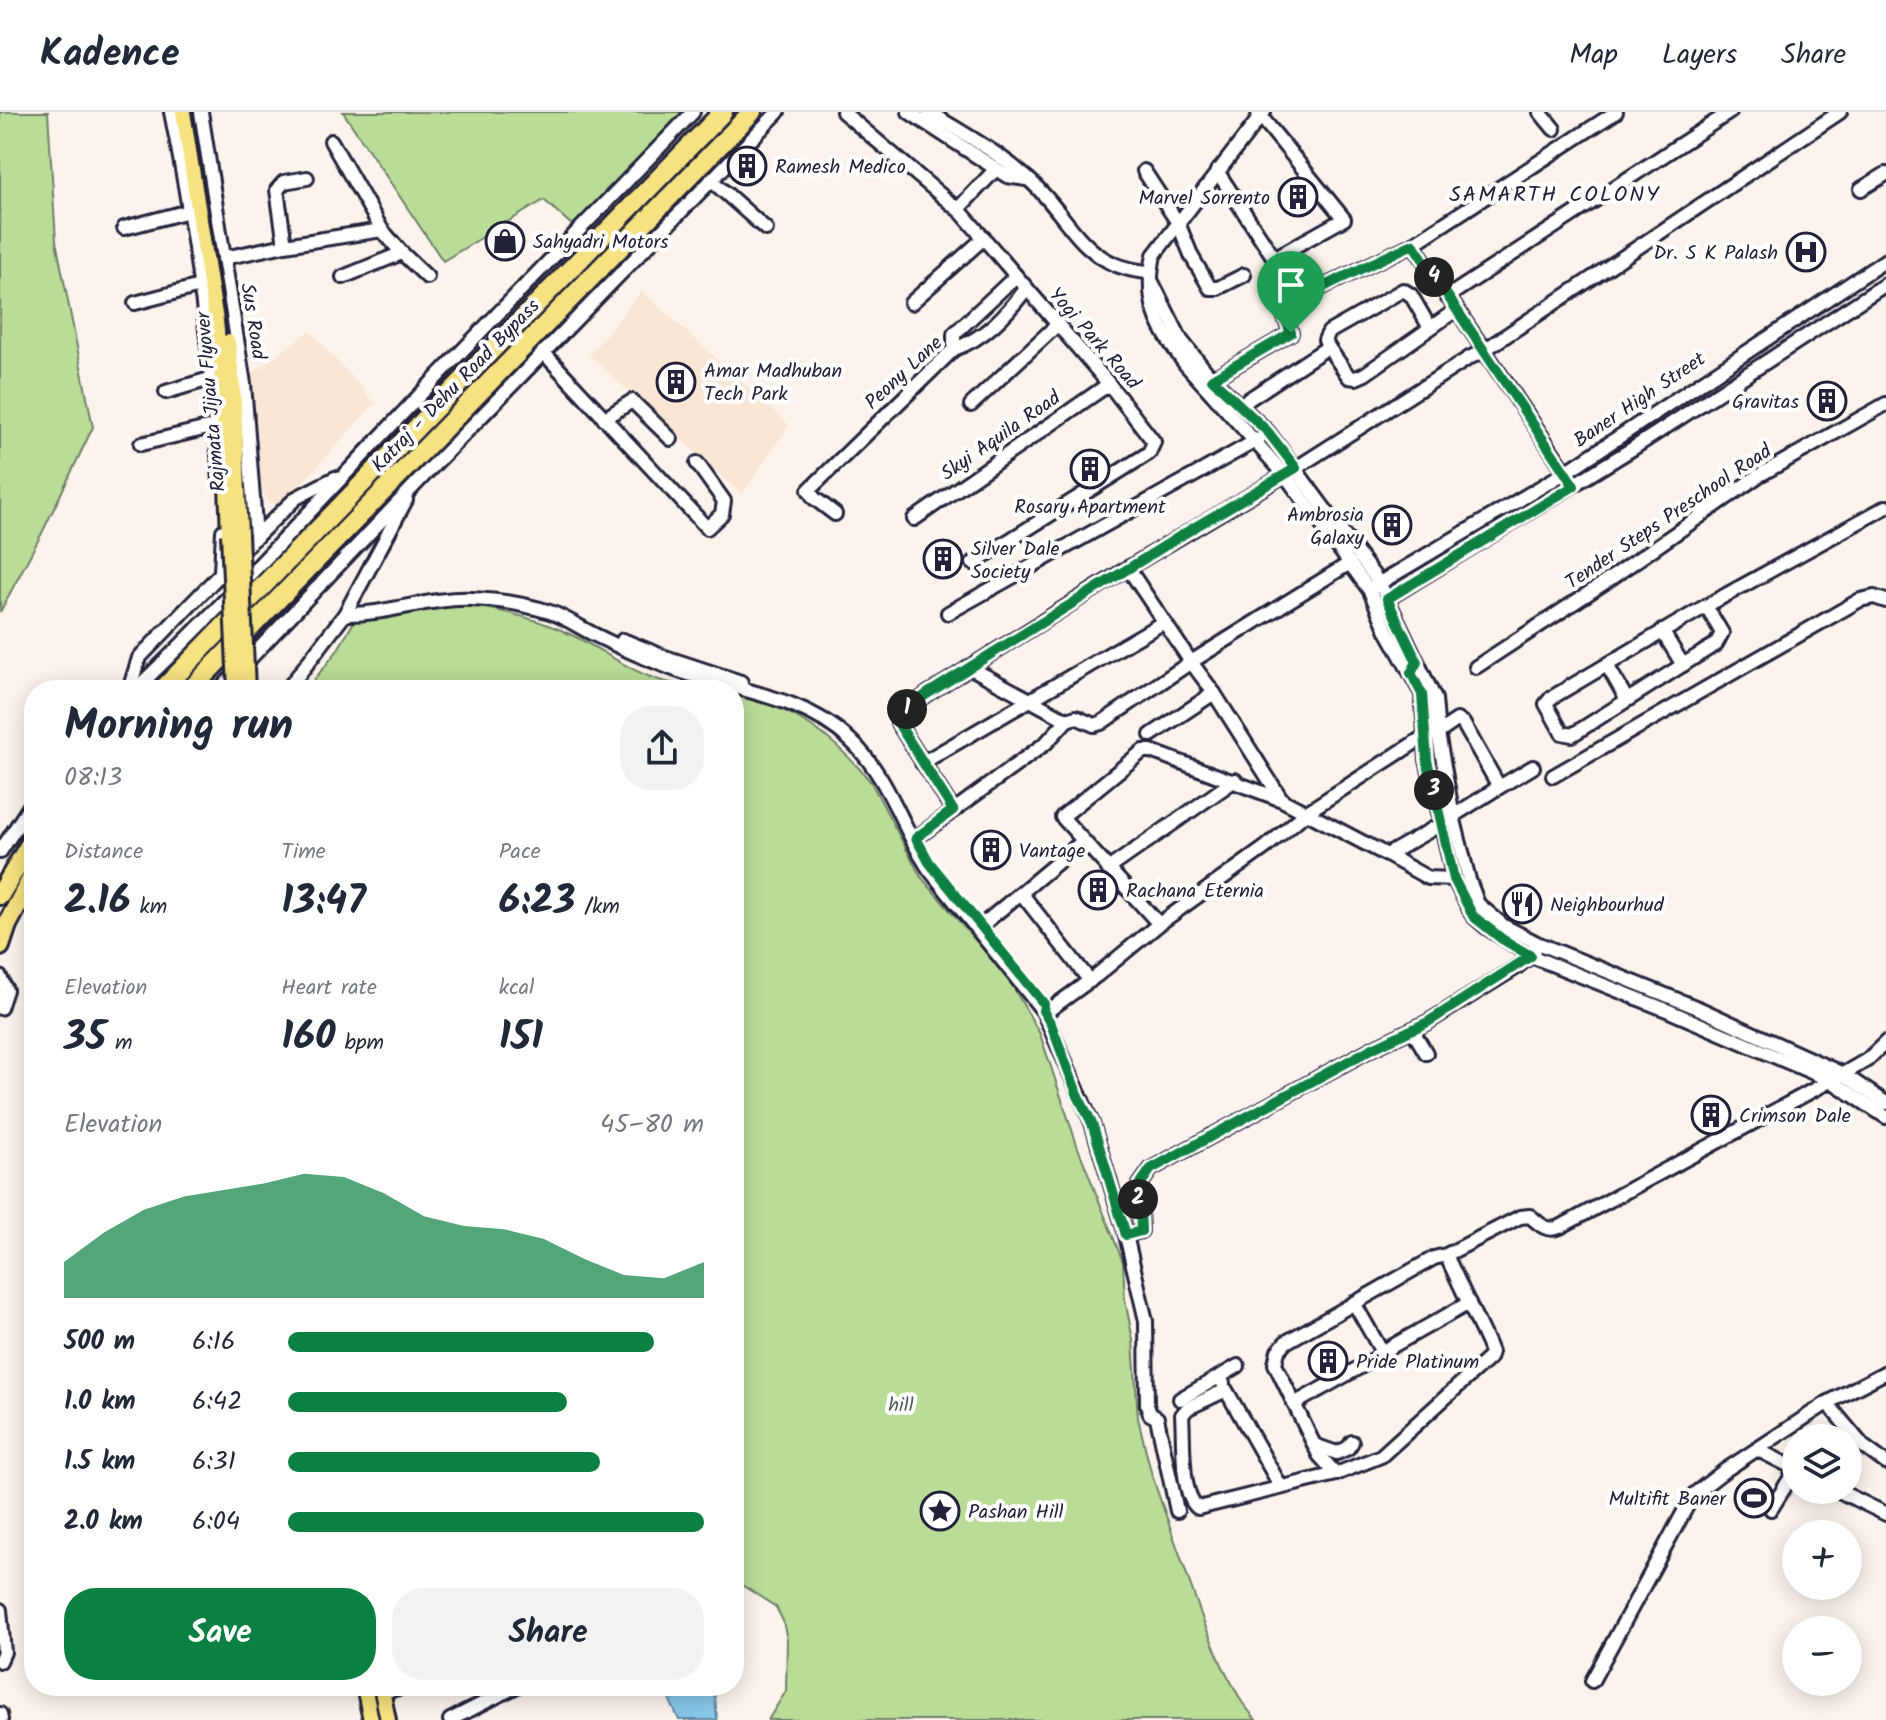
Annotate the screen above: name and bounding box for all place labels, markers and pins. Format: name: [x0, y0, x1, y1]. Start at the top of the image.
building icon: Ramesh Medico: [726, 145, 768, 187]
place label: Ramesh Medico: [775, 152, 906, 184]
building icon: Marvel Sorrento: [1277, 176, 1319, 218]
place label: Marvel Sorrento: [1138, 183, 1270, 215]
shop icon: Sahyadri Motors: [484, 220, 526, 262]
place label: Sahyadri Motors: [533, 227, 669, 259]
hospital icon: Dr. S K Palash: [1785, 231, 1827, 273]
place label: Dr. S K Palash: [1653, 238, 1778, 270]
pin: [1257, 251, 1325, 333]
pin: 4: [1414, 257, 1454, 297]
place label: Amar Madhuban Tech Park: [704, 356, 842, 411]
building icon: Amar Madhuban Tech Park: [655, 361, 697, 403]
building icon: Gravitas: [1806, 380, 1848, 422]
place label: Gravitas: [1732, 387, 1799, 419]
building icon: Rosary Apartment: [1069, 448, 1111, 490]
place label: Rosary Apartment: [1014, 492, 1166, 524]
place label: Ambrosia Galaxy: [1287, 500, 1365, 555]
building icon: Ambrosia Galaxy: [1371, 504, 1413, 546]
place label: Silver Dale Society: [971, 534, 1060, 589]
building icon: Silver Dale Society: [922, 538, 964, 580]
pin: 1: [887, 689, 927, 729]
pin: 3: [1414, 770, 1454, 810]
building icon: Vantage: [970, 829, 1012, 871]
place label: Vantage: [1019, 836, 1085, 868]
building icon: Rachana Eternia: [1077, 869, 1119, 911]
place label: Rachana Eternia: [1126, 876, 1264, 908]
restaurant icon: Neighbourhud: [1501, 883, 1543, 925]
place label: Neighbourhud: [1550, 890, 1665, 922]
building icon: Crimson Dale: [1690, 1094, 1732, 1136]
place label: Crimson Dale: [1739, 1101, 1851, 1133]
pin: 2: [1118, 1179, 1158, 1219]
building icon: Pride Platinum: [1307, 1340, 1349, 1382]
place label: Pride Platinum: [1356, 1347, 1479, 1379]
sports icon: Multifit Baner: [1733, 1477, 1775, 1519]
place label: Multifit Baner: [1608, 1484, 1727, 1516]
place icon: Pashan Hill: [919, 1490, 961, 1532]
place label: Pashan Hill: [968, 1497, 1064, 1529]

